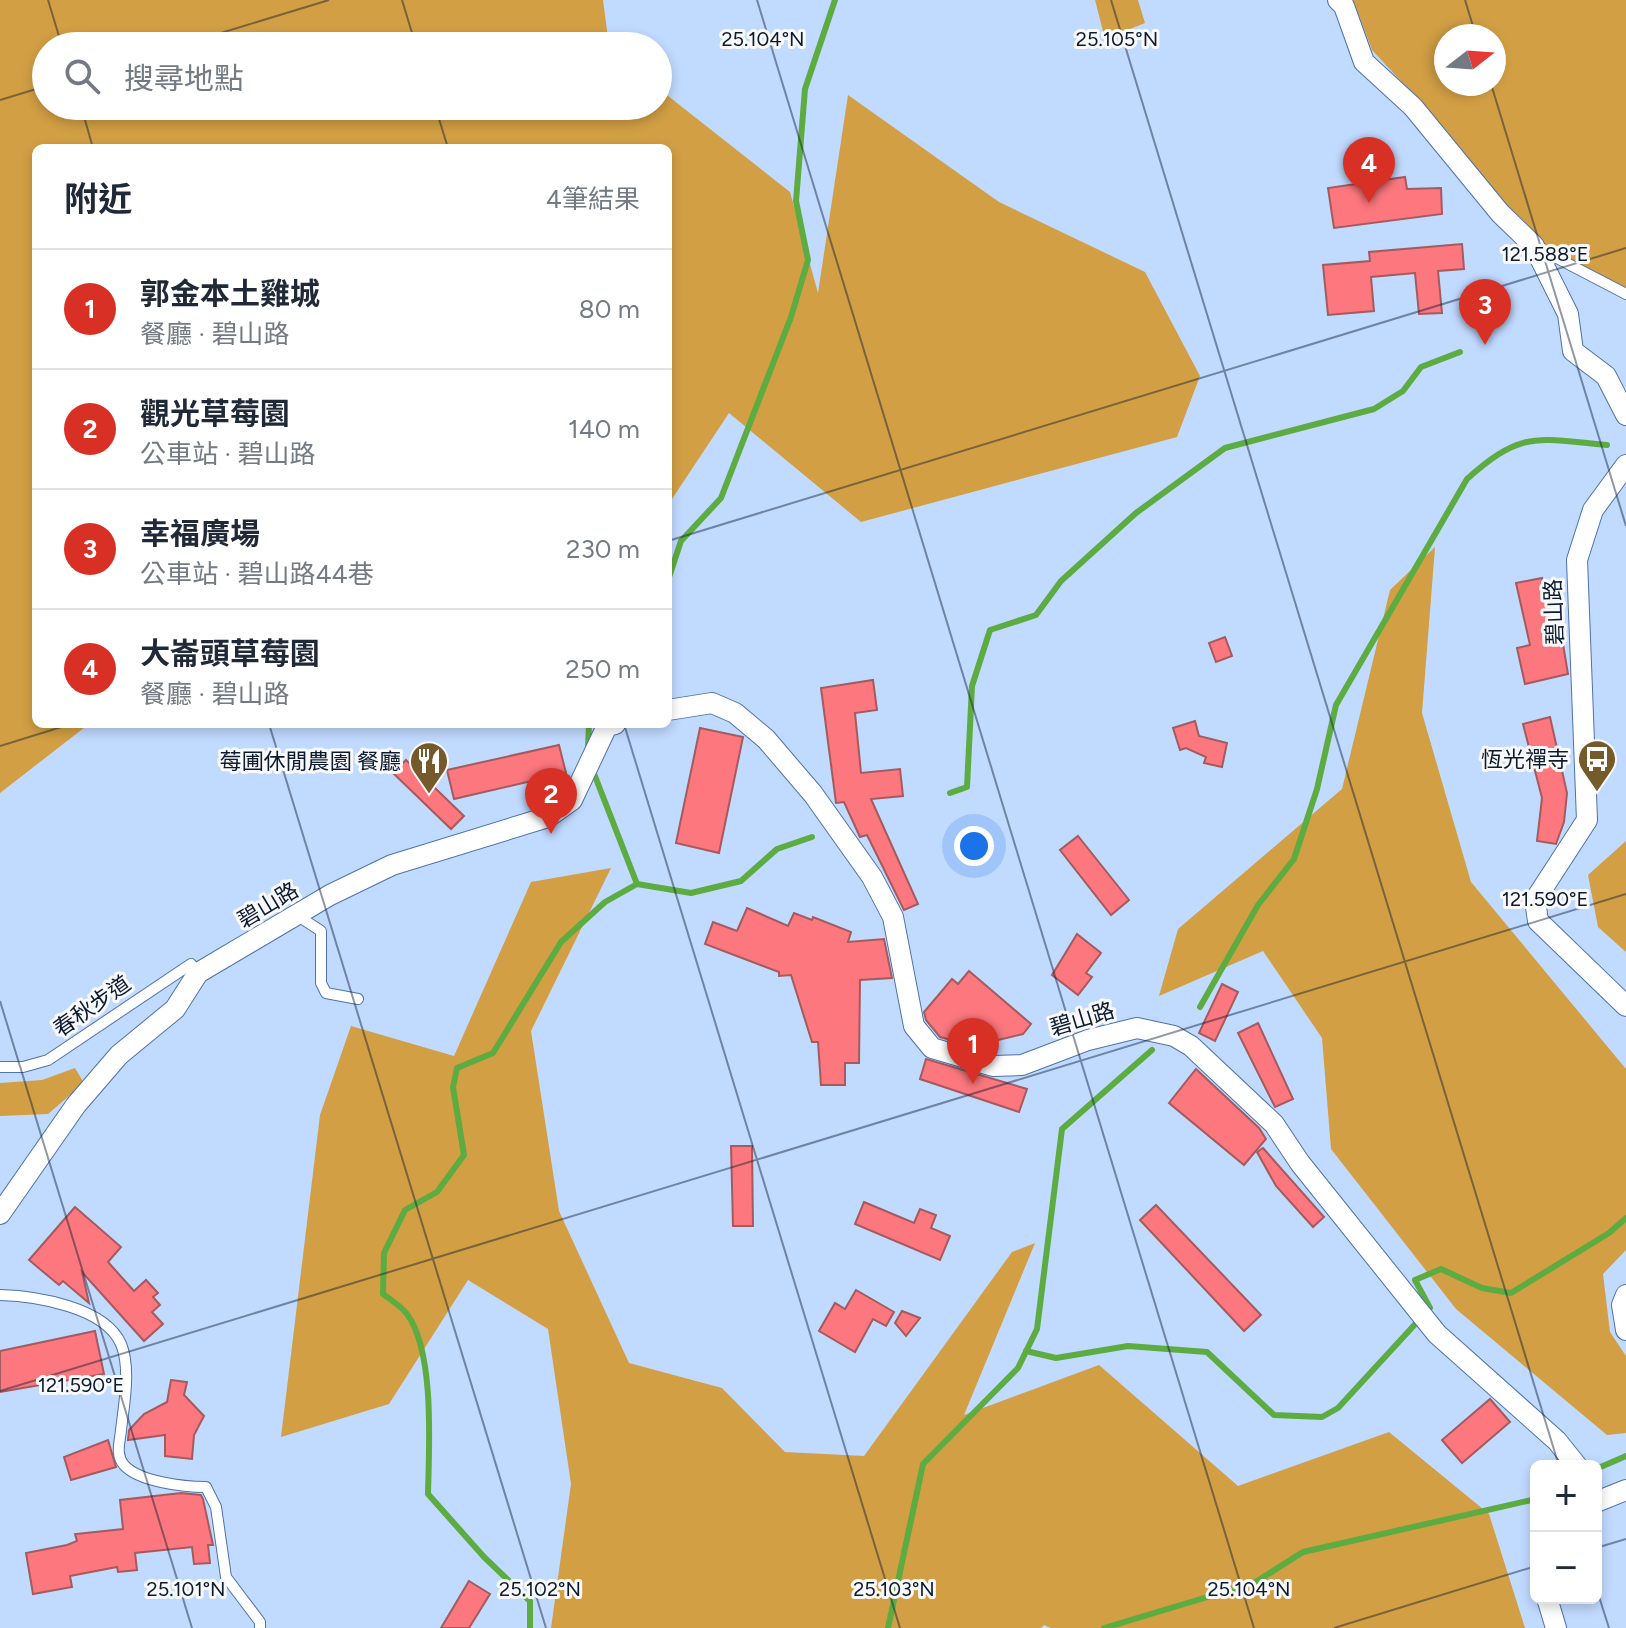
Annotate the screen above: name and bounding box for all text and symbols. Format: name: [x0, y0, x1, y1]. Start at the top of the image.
north arrow: [1434, 24, 1506, 96]
text: 25.104°N: [721, 27, 805, 51]
text: 25.105°N: [1076, 27, 1158, 51]
search box: [32, 32, 672, 120]
icon: search: [60, 54, 104, 98]
text: 搜尋地點: [124, 60, 244, 97]
pin: 4: [1343, 137, 1395, 203]
text: 附近: [64, 179, 132, 220]
text: 4筆結果: [546, 183, 640, 215]
text: 121.588°E: [1501, 242, 1589, 266]
text: 郭金本土雞城: [140, 275, 320, 312]
pin: 3: [1459, 279, 1511, 345]
text: 1: [85, 293, 95, 325]
text: 80 m: [579, 293, 640, 325]
text: 餐廳 · 碧山路: [140, 318, 289, 350]
text: 觀光草莓園: [140, 395, 290, 432]
text: 2: [82, 413, 98, 445]
text: 140 m: [568, 413, 640, 445]
text: 公車站 · 碧山路: [140, 438, 315, 470]
text: 幸福廣場: [140, 515, 260, 552]
text: 3: [83, 533, 97, 565]
text: 230 m: [566, 533, 640, 565]
text: 公車站 · 碧山路44巷: [140, 558, 374, 590]
street label: 碧山路: [1539, 579, 1569, 645]
text: 大崙頭草莓園: [140, 635, 320, 672]
text: 4: [82, 653, 98, 685]
text: 250 m: [565, 653, 640, 685]
text: 餐廳 · 碧山路: [140, 678, 289, 710]
bus stop icon: 恆光禪寺: [1576, 738, 1618, 793]
restaurant icon: 莓圃休閒農園 餐廳: [408, 740, 450, 795]
place label: 恆光禪寺: [1481, 746, 1569, 773]
place label: 莓圃休閒農園 餐廳: [220, 748, 401, 775]
pin: 2: [525, 768, 577, 834]
your location: [954, 826, 994, 866]
street label: 碧山路: [233, 876, 303, 934]
text: 121.590°E: [1502, 887, 1588, 911]
street label: 春秋步道: [48, 970, 136, 1042]
street label: 碧山路: [1046, 996, 1118, 1042]
pin: 1: [947, 1018, 999, 1084]
text: 121.590°E: [38, 1373, 124, 1397]
map controls: [1530, 1460, 1602, 1604]
button: +: [1530, 1460, 1602, 1532]
button: −: [1530, 1532, 1602, 1604]
text: 25.101°N: [146, 1577, 226, 1601]
text: 25.102°N: [499, 1577, 581, 1601]
text: 25.103°N: [853, 1577, 935, 1601]
text: 25.104°N: [1207, 1577, 1291, 1601]

